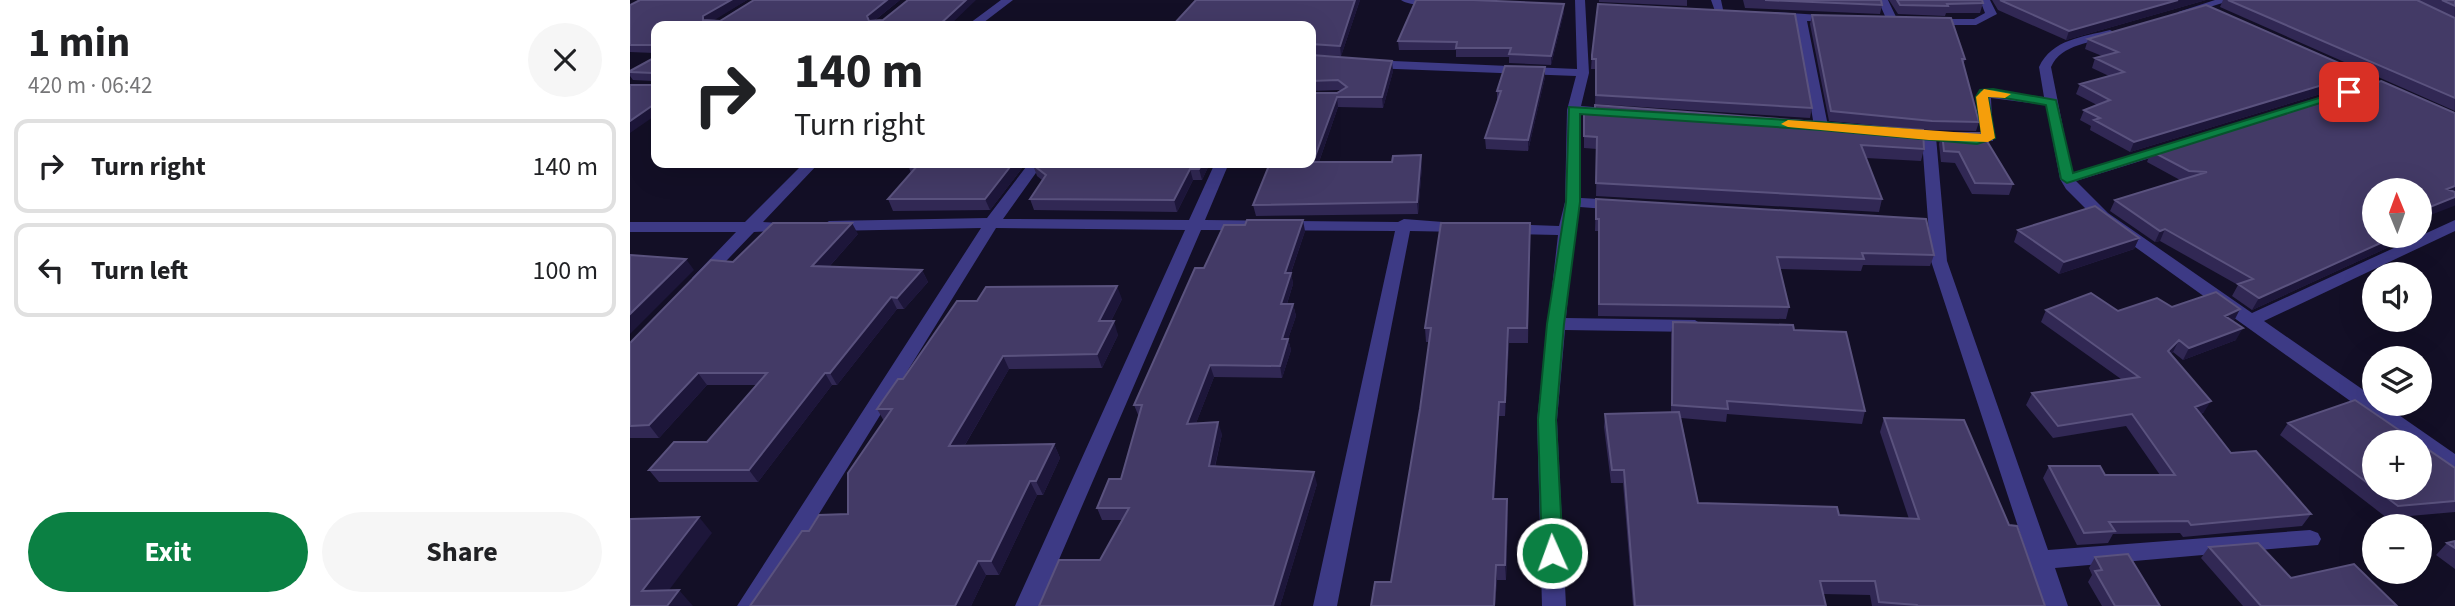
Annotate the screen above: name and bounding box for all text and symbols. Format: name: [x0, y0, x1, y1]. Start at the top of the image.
text: 1 min: [28, 13, 130, 73]
button: close: [528, 23, 602, 97]
text: 140 m: [794, 37, 923, 107]
icon: right: [679, 49, 770, 140]
pin: [2319, 62, 2379, 122]
text: 420 m · 06:42: [28, 69, 152, 102]
icon: arrive: [2330, 73, 2368, 111]
text: Turn right: [794, 102, 925, 148]
icon: right: [32, 147, 70, 185]
text: Turn right: [91, 148, 206, 185]
text: 140 m: [532, 148, 598, 185]
north arrow: [2362, 178, 2432, 248]
map controls: [2362, 178, 2432, 584]
icon: left: [32, 251, 70, 289]
text: Turn left: [91, 252, 188, 289]
text: 100 m: [532, 252, 598, 289]
button: sound: [2362, 262, 2432, 332]
button: layers: [2362, 346, 2432, 416]
button: +: [2362, 430, 2432, 500]
button: Exit: [28, 512, 308, 592]
button: Share: [322, 512, 602, 592]
button: −: [2362, 514, 2432, 584]
position arrow: [1515, 516, 1589, 590]

